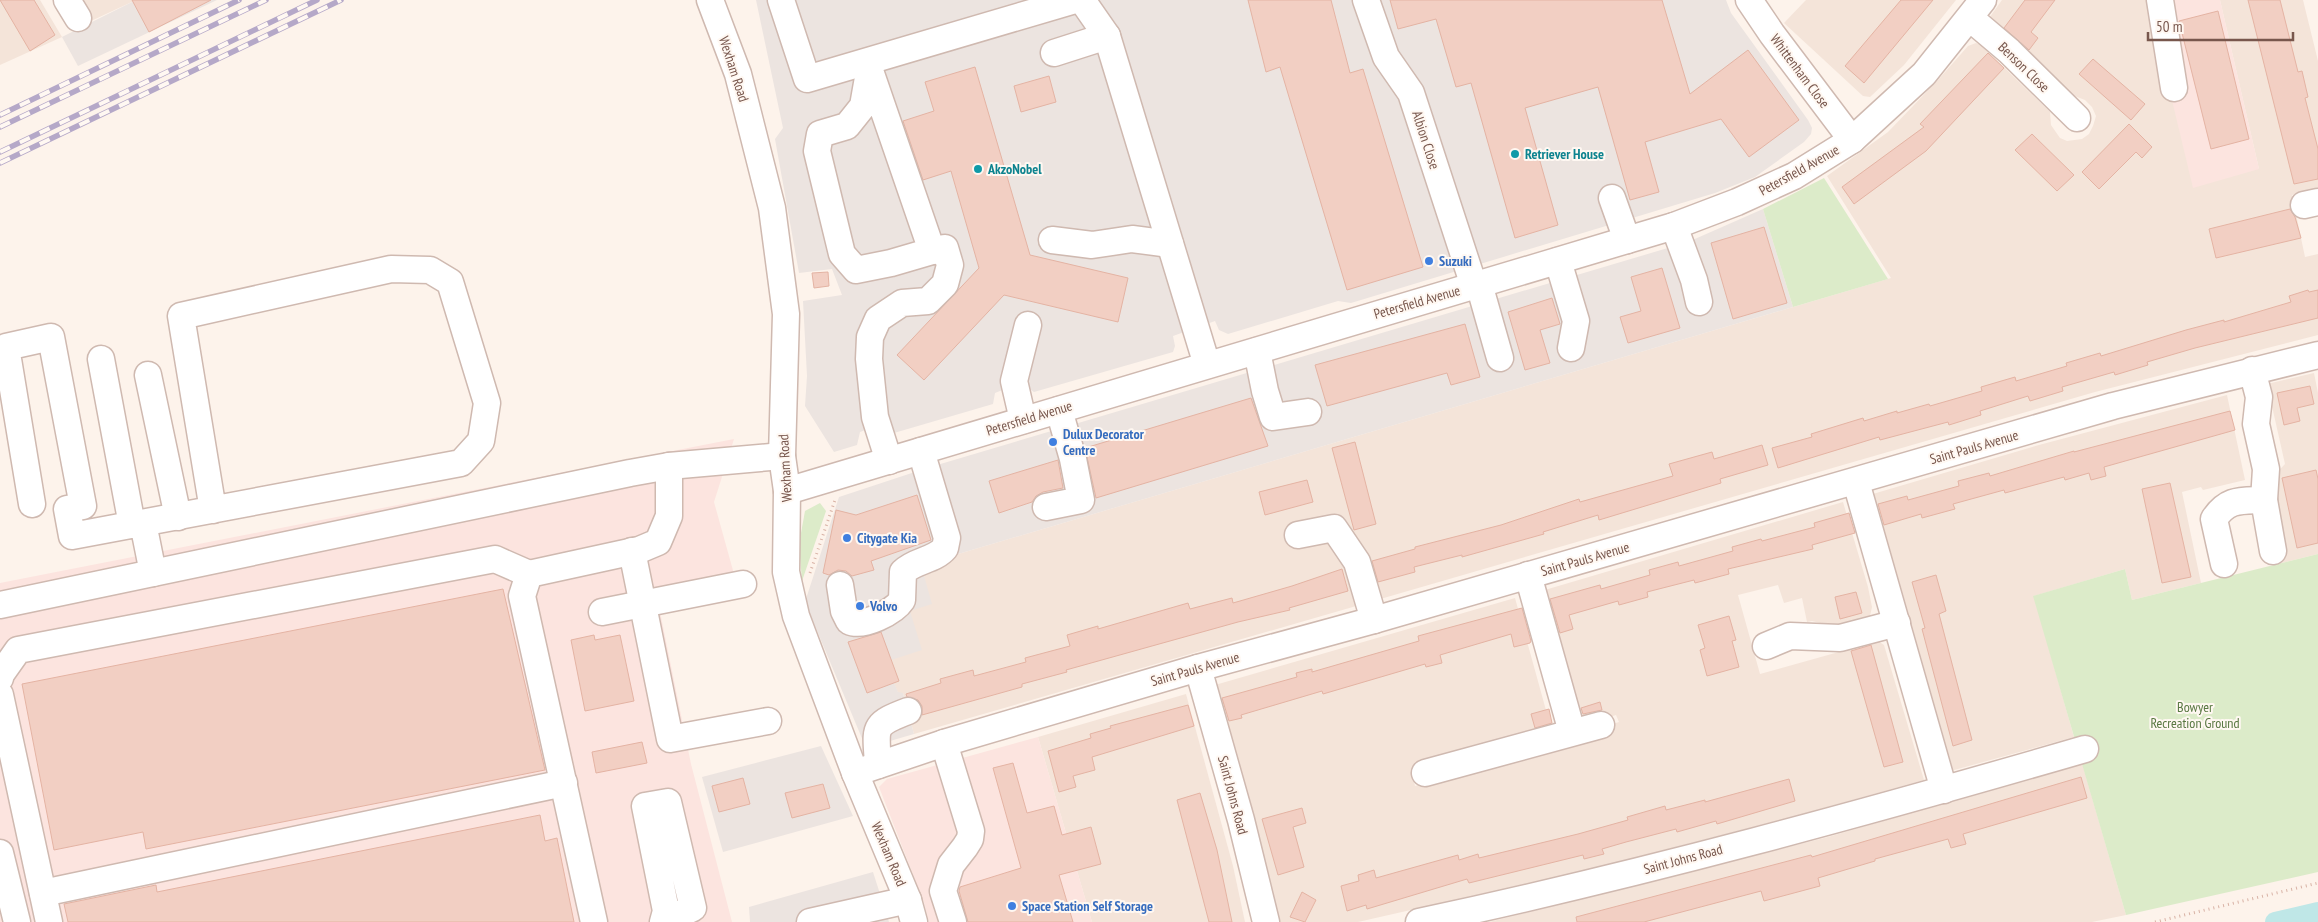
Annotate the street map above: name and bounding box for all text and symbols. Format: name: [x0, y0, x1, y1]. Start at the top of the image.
scale bar: [2148, 10, 2293, 42]
text: 50 m: [2156, 17, 2182, 36]
street label: Whittenham Close: [1766, 30, 1834, 112]
street label: Wexham Road: [715, 34, 753, 104]
street label: Benson Close: [1994, 38, 2054, 96]
street label: Albion Close: [1408, 108, 1444, 172]
street label: Petersfield Avenue: [1756, 140, 1842, 199]
place label: Retriever House: [1525, 145, 1604, 163]
marker: Retriever House: [1509, 148, 1521, 160]
place label: AkzoNobel: [987, 160, 1042, 178]
marker: AkzoNobel: [972, 163, 984, 175]
place label: Suzuki: [1439, 252, 1472, 270]
marker: Suzuki: [1423, 255, 1435, 267]
street label: Petersfield Avenue: [1372, 281, 1462, 323]
street label: Petersfield Avenue: [984, 396, 1074, 440]
place label: Dulux Decorator Centre: [1063, 425, 1145, 459]
street label: Saint Pauls Avenue: [1928, 426, 2021, 468]
street label: Wexham Road: [774, 434, 796, 502]
marker: Dulux Decorator Centre: [1047, 436, 1059, 448]
place label: Citygate Kia: [857, 529, 917, 547]
marker: Citygate Kia: [841, 532, 853, 544]
street label: Saint Pauls Avenue: [1539, 538, 1632, 580]
place label: Volvo: [869, 597, 898, 615]
marker: Volvo: [854, 600, 866, 612]
street label: Saint Pauls Avenue: [1149, 648, 1242, 690]
park label: Bowyer Recreation Ground: [2150, 698, 2240, 732]
street label: Saint Johns Road: [1214, 754, 1252, 836]
street label: Wexham Road: [867, 819, 911, 889]
street label: Saint Johns Road: [1642, 840, 1724, 878]
place label: Space Station Self Storage: [1022, 897, 1153, 915]
marker: Space Station Self Storage: [1006, 900, 1018, 912]

